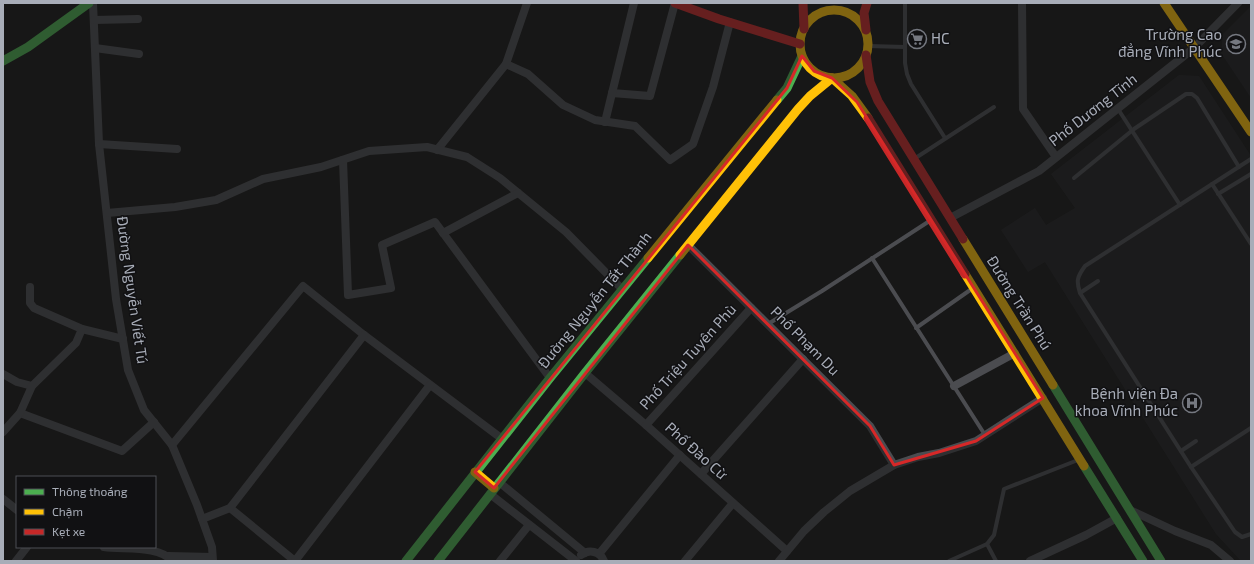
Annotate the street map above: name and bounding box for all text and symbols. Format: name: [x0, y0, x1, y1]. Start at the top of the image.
place label: Trường Cao đẳng Vĩnh Phúc: [1118, 25, 1222, 60]
supermarket icon: HC: [906, 28, 928, 50]
place label: HC: [931, 29, 950, 47]
school or university icon: Trường Cao đẳng Vĩnh Phúc: [1225, 33, 1247, 55]
street label: Phố Dương Tĩnh: [1045, 69, 1140, 149]
street label: Đường Nguyễn Viết Tú: [114, 215, 152, 365]
street label: Đường Nguyễn Tất Thành: [534, 227, 655, 371]
street label: Đường Trần Phú: [984, 252, 1056, 353]
street label: Phố Triệu Tuyên Phù: [635, 300, 739, 413]
street label: Phố Phạm Du: [767, 302, 844, 379]
place label: Bệnh viện Đa khoa Vĩnh Phúc: [1075, 384, 1178, 419]
hospital icon: Bệnh viện Đa khoa Vĩnh Phúc: [1181, 392, 1203, 414]
street label: Phố Đào Cừ: [662, 418, 732, 483]
legend: [16, 476, 156, 548]
text: Thông thoáng: [52, 484, 128, 498]
text: Chậm: [52, 504, 83, 519]
text: Kẹt xe: [52, 524, 85, 539]

